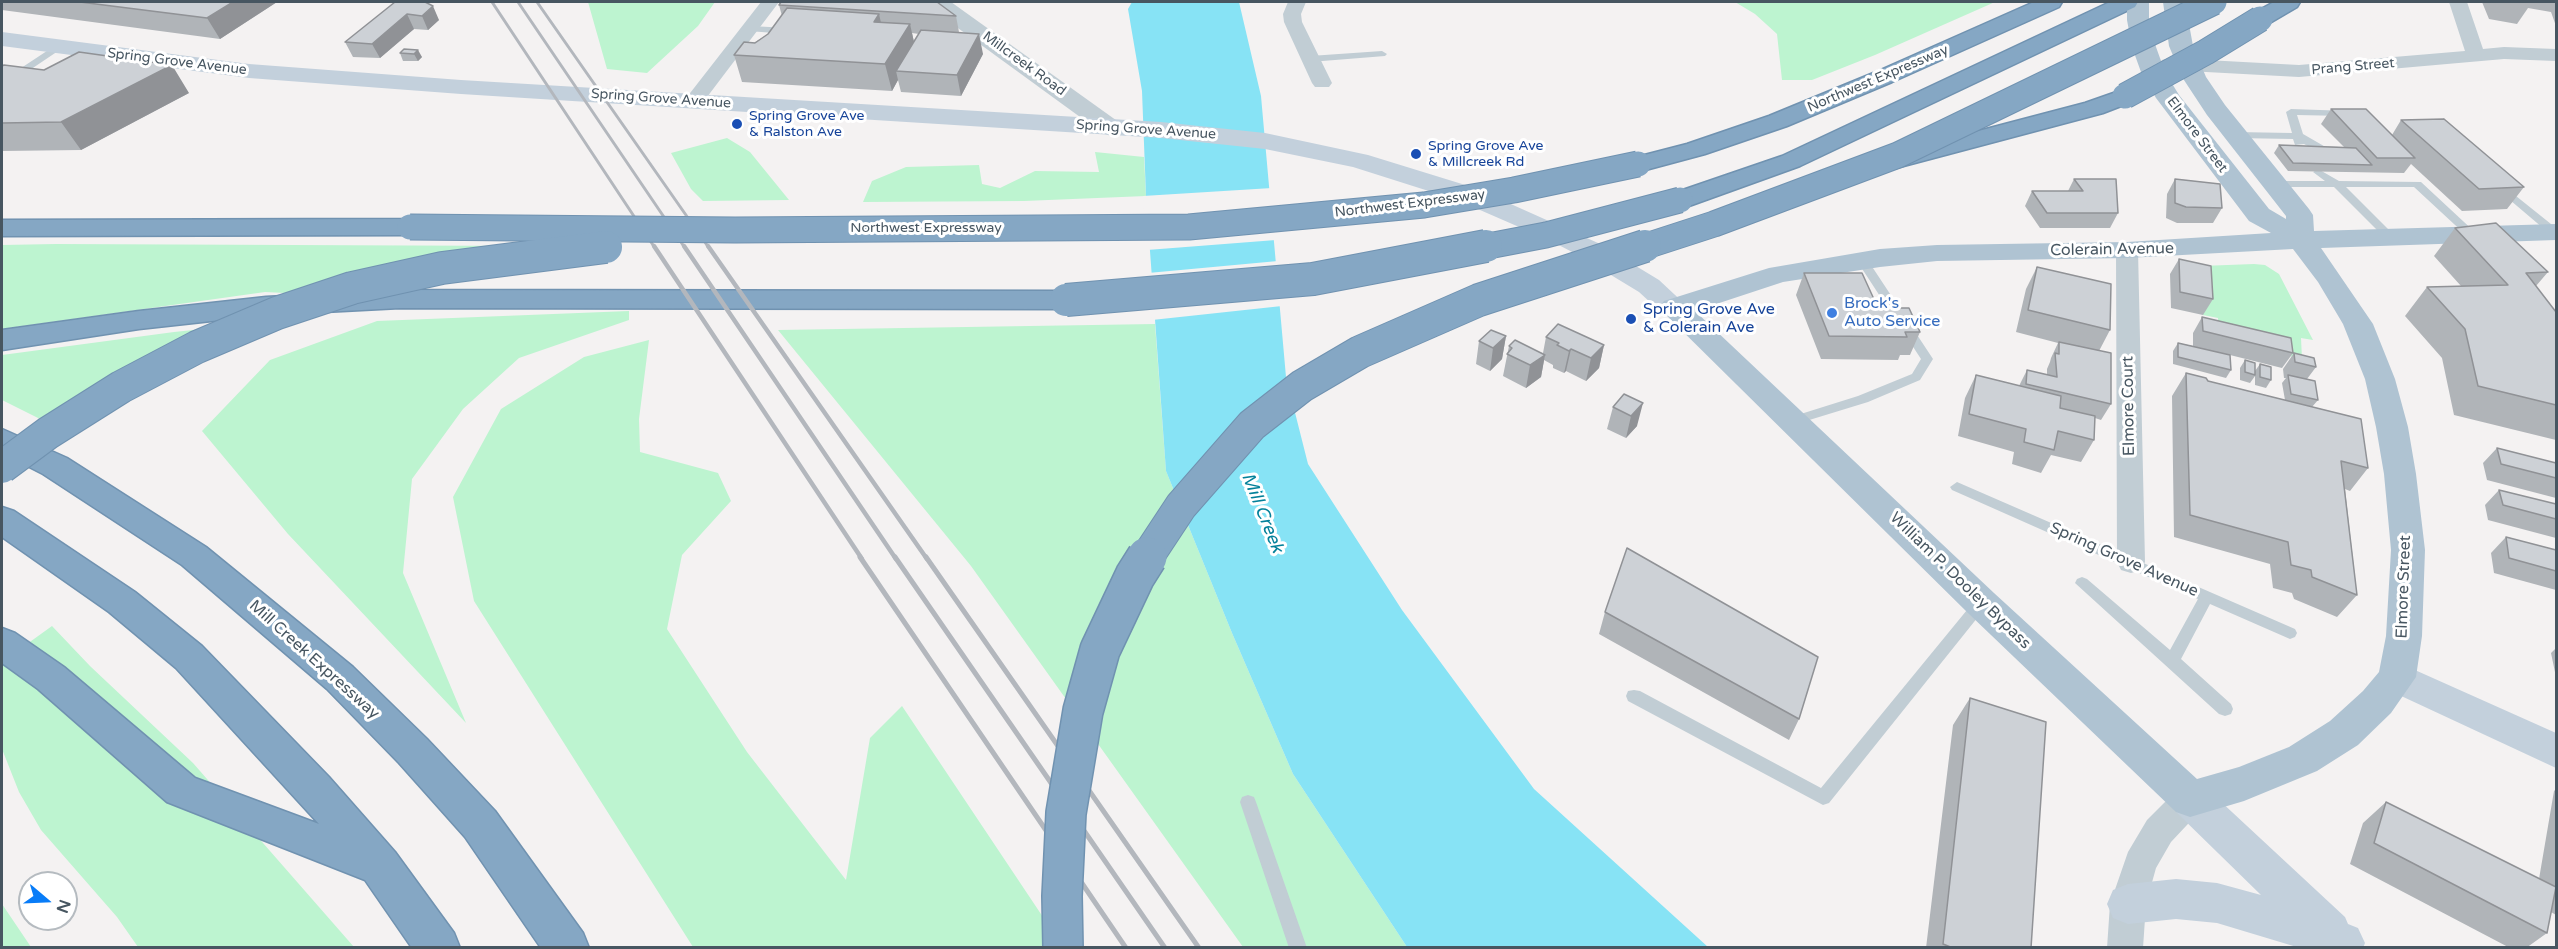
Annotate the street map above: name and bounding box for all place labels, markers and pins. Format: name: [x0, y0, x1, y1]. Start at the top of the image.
place label: Spring Grove Ave & Ralston Ave: [749, 108, 864, 140]
marker: Spring Grove Ave & Ralston Ave: [730, 117, 744, 131]
place label: Spring Grove Ave & Millcreek Rd: [1428, 138, 1543, 170]
marker: Spring Grove Ave & Millcreek Rd: [1409, 147, 1423, 161]
place label: Brock's Auto Service: [1844, 294, 1940, 332]
place label: Spring Grove Ave & Colerain Ave: [1643, 300, 1775, 338]
marker: Brock's Auto Service: [1825, 306, 1839, 320]
marker: Spring Grove Ave & Colerain Ave: [1624, 312, 1638, 326]

